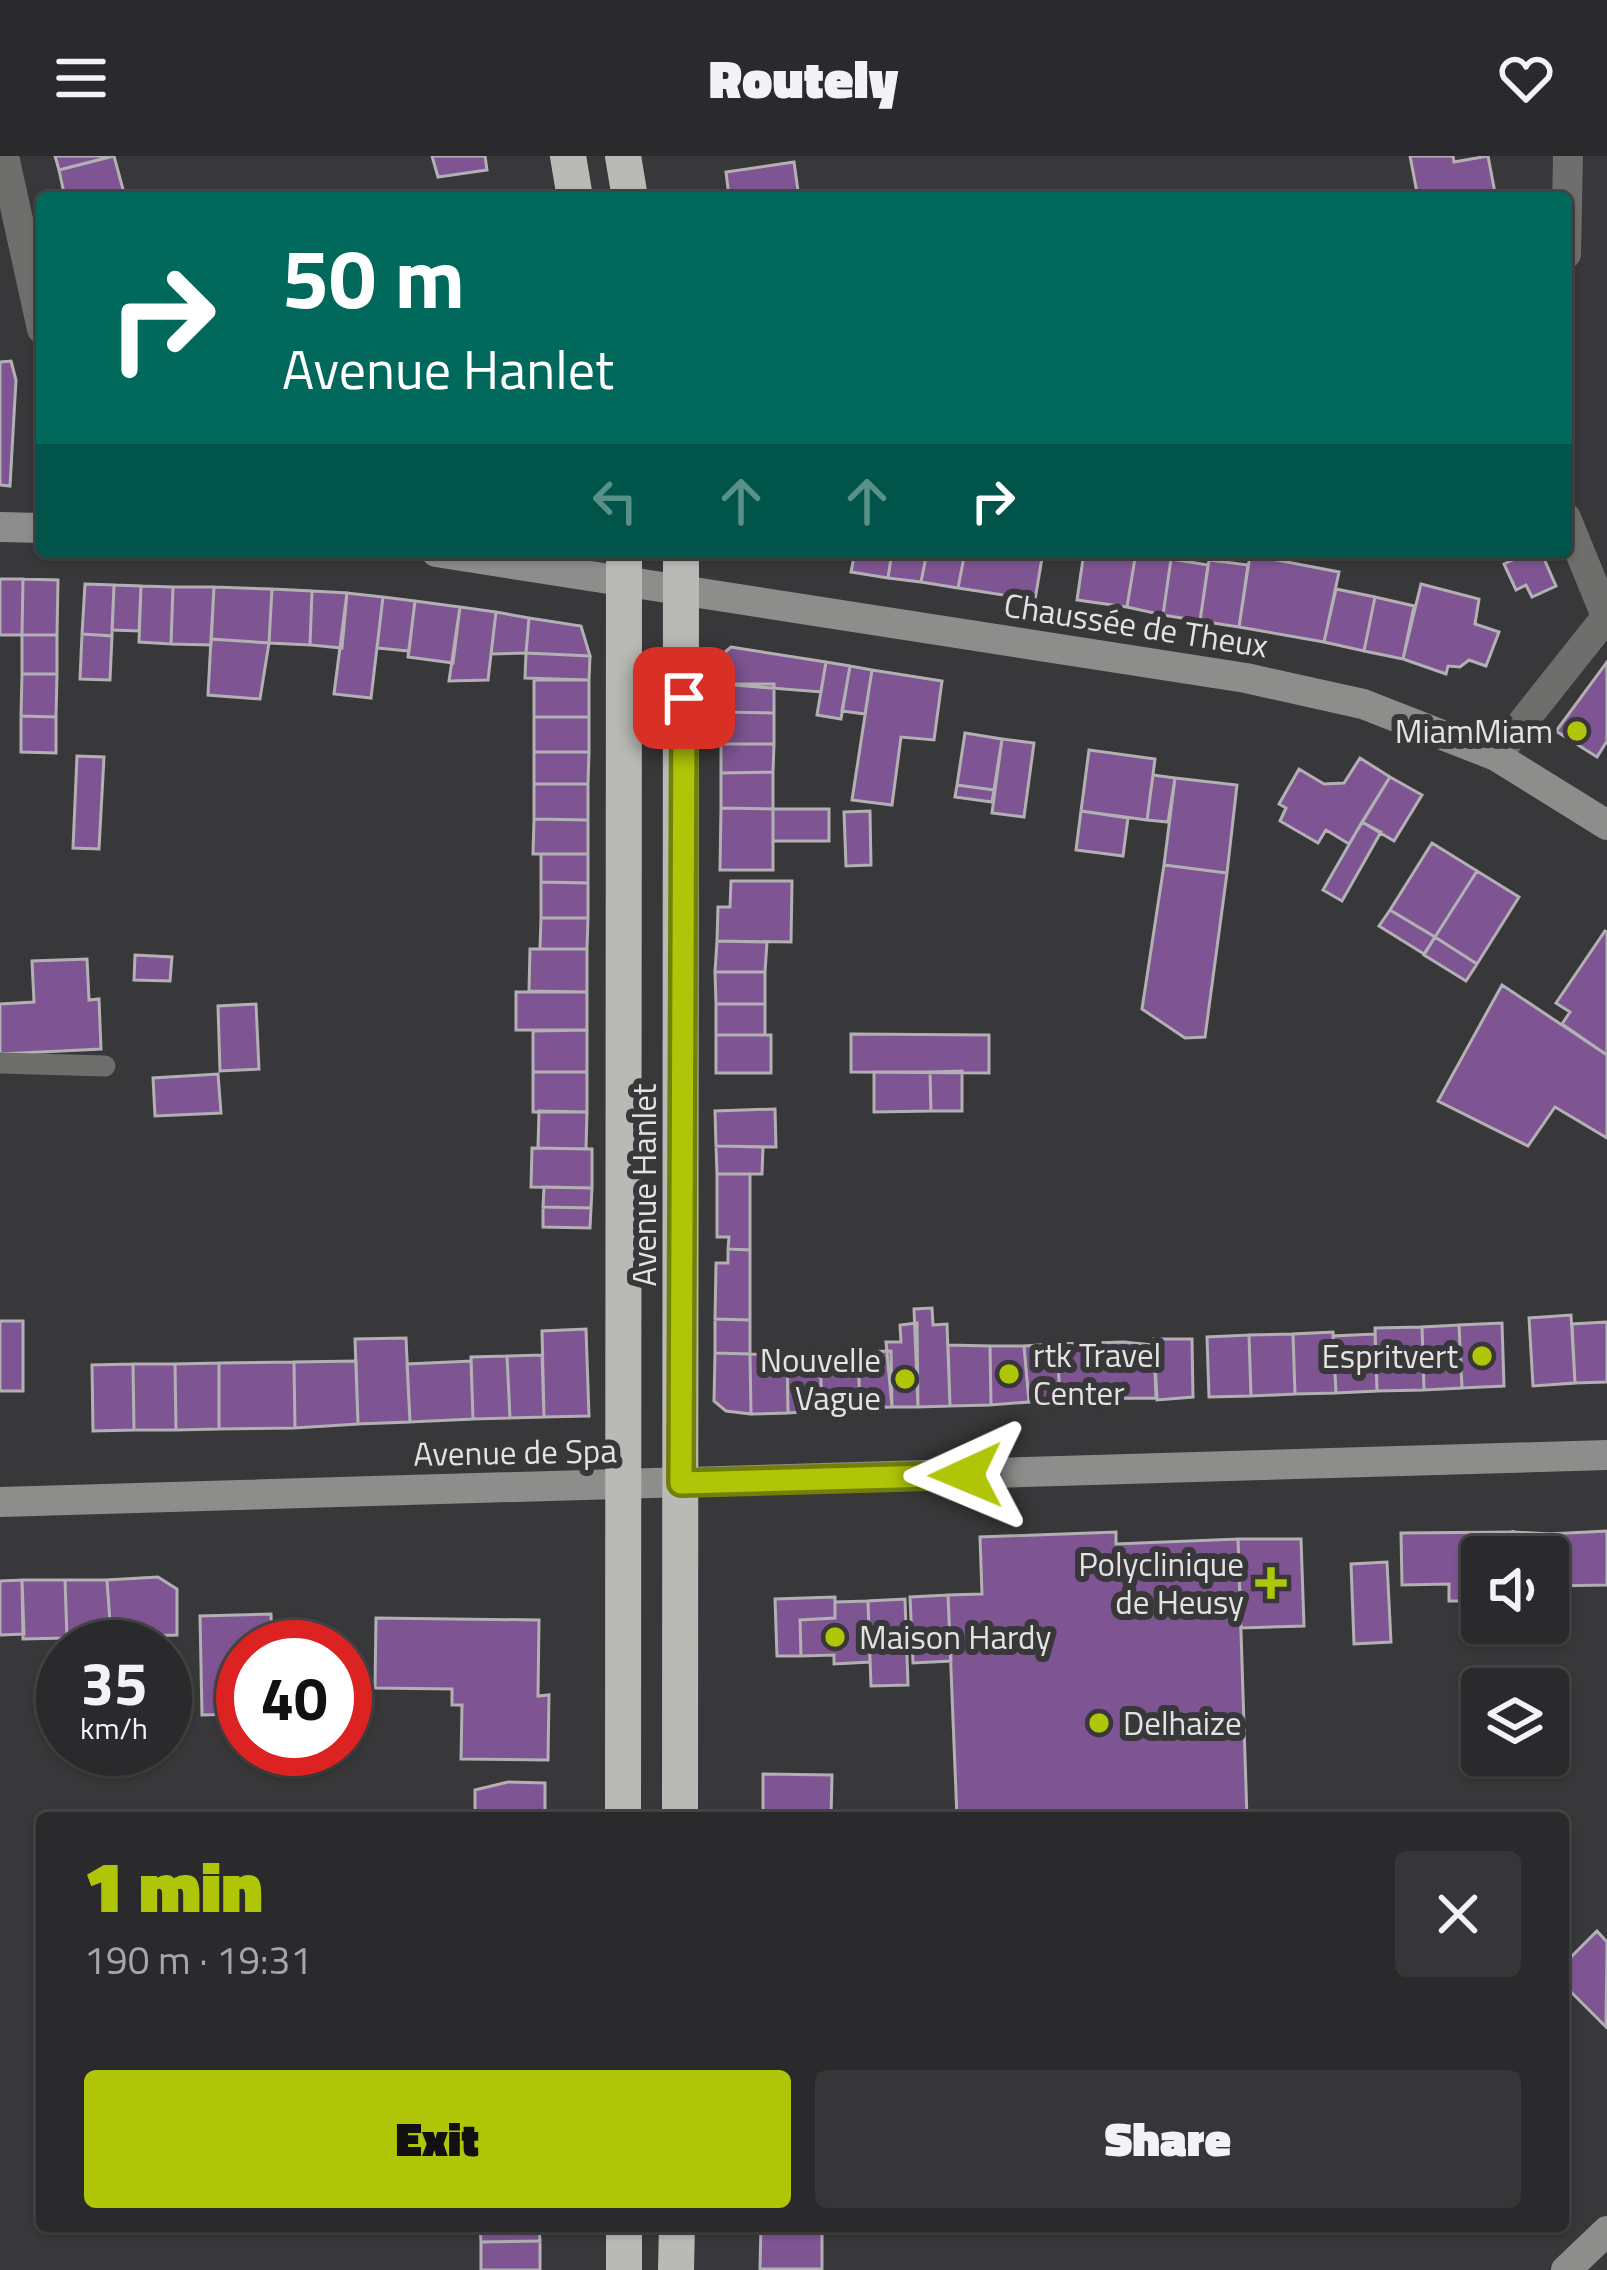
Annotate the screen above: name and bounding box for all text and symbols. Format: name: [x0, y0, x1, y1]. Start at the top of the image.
text: Routely: [709, 37, 898, 119]
icon: menu: [48, 45, 114, 111]
icon: heart: [1493, 45, 1559, 111]
text: 50 m: [282, 213, 465, 341]
icon: right: [84, 240, 240, 396]
text: Avenue Hanlet: [282, 328, 614, 410]
icon: left: [582, 468, 648, 534]
icon: ahead: [708, 468, 774, 534]
icon: ahead: [834, 468, 900, 534]
icon: right: [960, 468, 1026, 534]
street label: Chaussée de Theux: [1000, 579, 1272, 671]
pin: [633, 647, 735, 749]
icon: arrive: [651, 665, 717, 731]
place label: MiamMiam: [1395, 706, 1553, 756]
marker: MiamMiam: [1564, 718, 1590, 744]
street label: Avenue Hanlet: [619, 1083, 669, 1286]
place label: rtk Travel Center: [1033, 1330, 1161, 1418]
place label: Espritvert: [1322, 1331, 1458, 1381]
place label: Nouvelle Vague: [760, 1335, 881, 1423]
marker: Espritvert: [1469, 1343, 1495, 1369]
marker: rtk Travel Center: [996, 1361, 1022, 1387]
marker: Nouvelle Vague: [892, 1366, 918, 1392]
position arrow: [903, 1412, 1029, 1538]
street label: Avenue de Spa: [413, 1425, 617, 1479]
map controls: [1461, 1536, 1569, 1776]
button: sound: [1461, 1536, 1569, 1644]
place label: Polyclinique de Heusy: [1078, 1539, 1244, 1627]
marker: Polyclinique de Heusy: [1255, 1567, 1287, 1599]
place label: Maison Hardy: [859, 1612, 1051, 1662]
speed limit sign: 40: [216, 1620, 372, 1776]
marker: Maison Hardy: [822, 1624, 848, 1650]
text: 35: [80, 1637, 148, 1728]
button: layers: [1461, 1668, 1569, 1776]
place label: Delhaize: [1123, 1698, 1242, 1748]
text: km/h: [80, 1705, 148, 1751]
marker: Delhaize: [1086, 1710, 1112, 1736]
text: 1 min: [84, 1830, 263, 1940]
button: close: [1395, 1851, 1521, 1977]
text: 190 m · 19:31: [84, 1930, 312, 1989]
button: Exit: [84, 2070, 791, 2208]
button: Share: [815, 2070, 1521, 2208]

